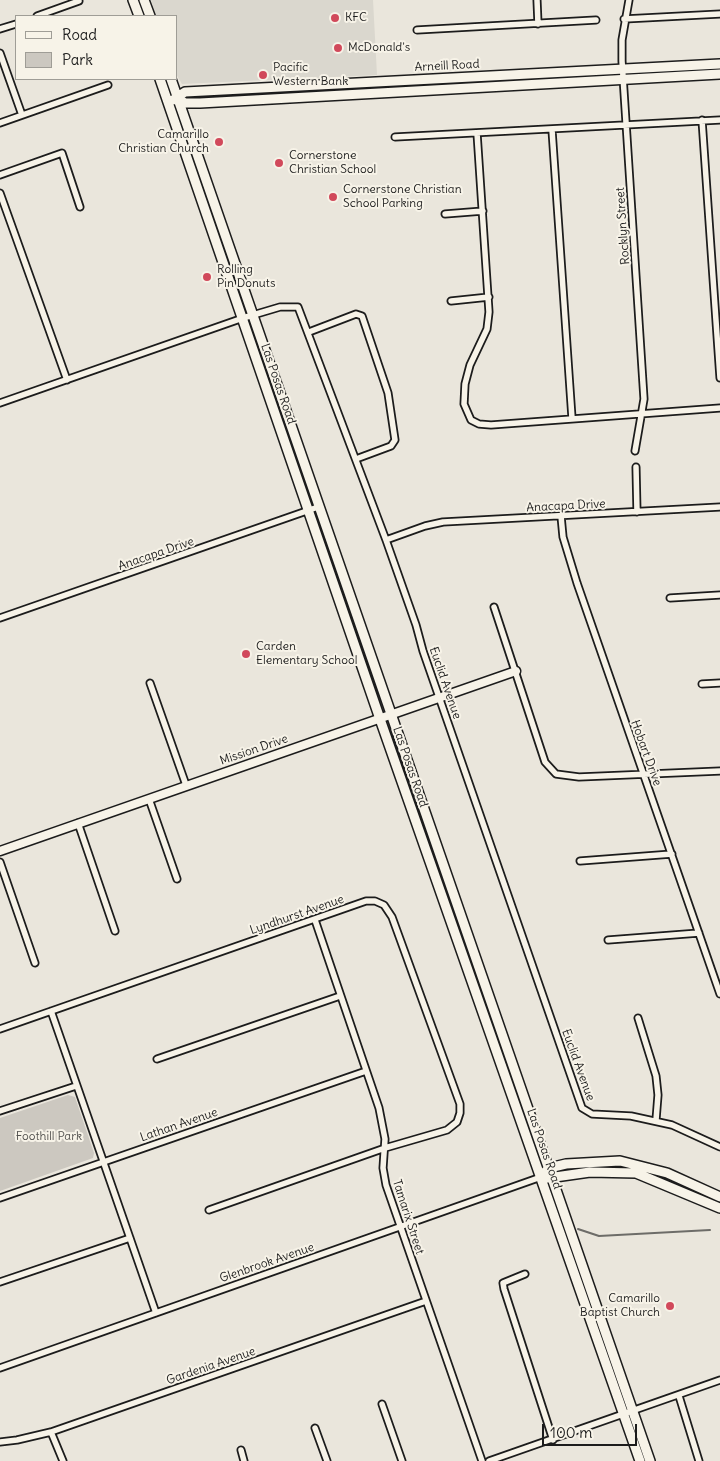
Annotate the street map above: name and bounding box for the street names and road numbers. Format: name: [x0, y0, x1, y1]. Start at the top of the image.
street label: Arneill Road: [414, 57, 480, 75]
street label: Rocklyn Street: [613, 187, 633, 265]
street label: Las Posas Road: [258, 342, 298, 426]
street label: Anacapa Drive: [526, 497, 606, 515]
street label: Anacapa Drive: [116, 534, 196, 574]
street label: Euclid Avenue: [426, 645, 464, 721]
street label: Hobart Drive: [627, 718, 665, 788]
street label: Las Posas Road: [390, 725, 430, 809]
street label: Mission Drive: [218, 732, 290, 768]
street label: Lyndhurst Avenue: [248, 892, 346, 938]
street label: Euclid Avenue: [558, 1027, 598, 1103]
street label: Lathan Avenue: [138, 1105, 220, 1145]
street label: Las Posas Road: [524, 1107, 564, 1191]
street label: Tamarix Street: [389, 1178, 427, 1256]
street label: Glenbrook Avenue: [218, 1240, 316, 1286]
street label: Gardenia Avenue: [165, 1344, 257, 1388]

